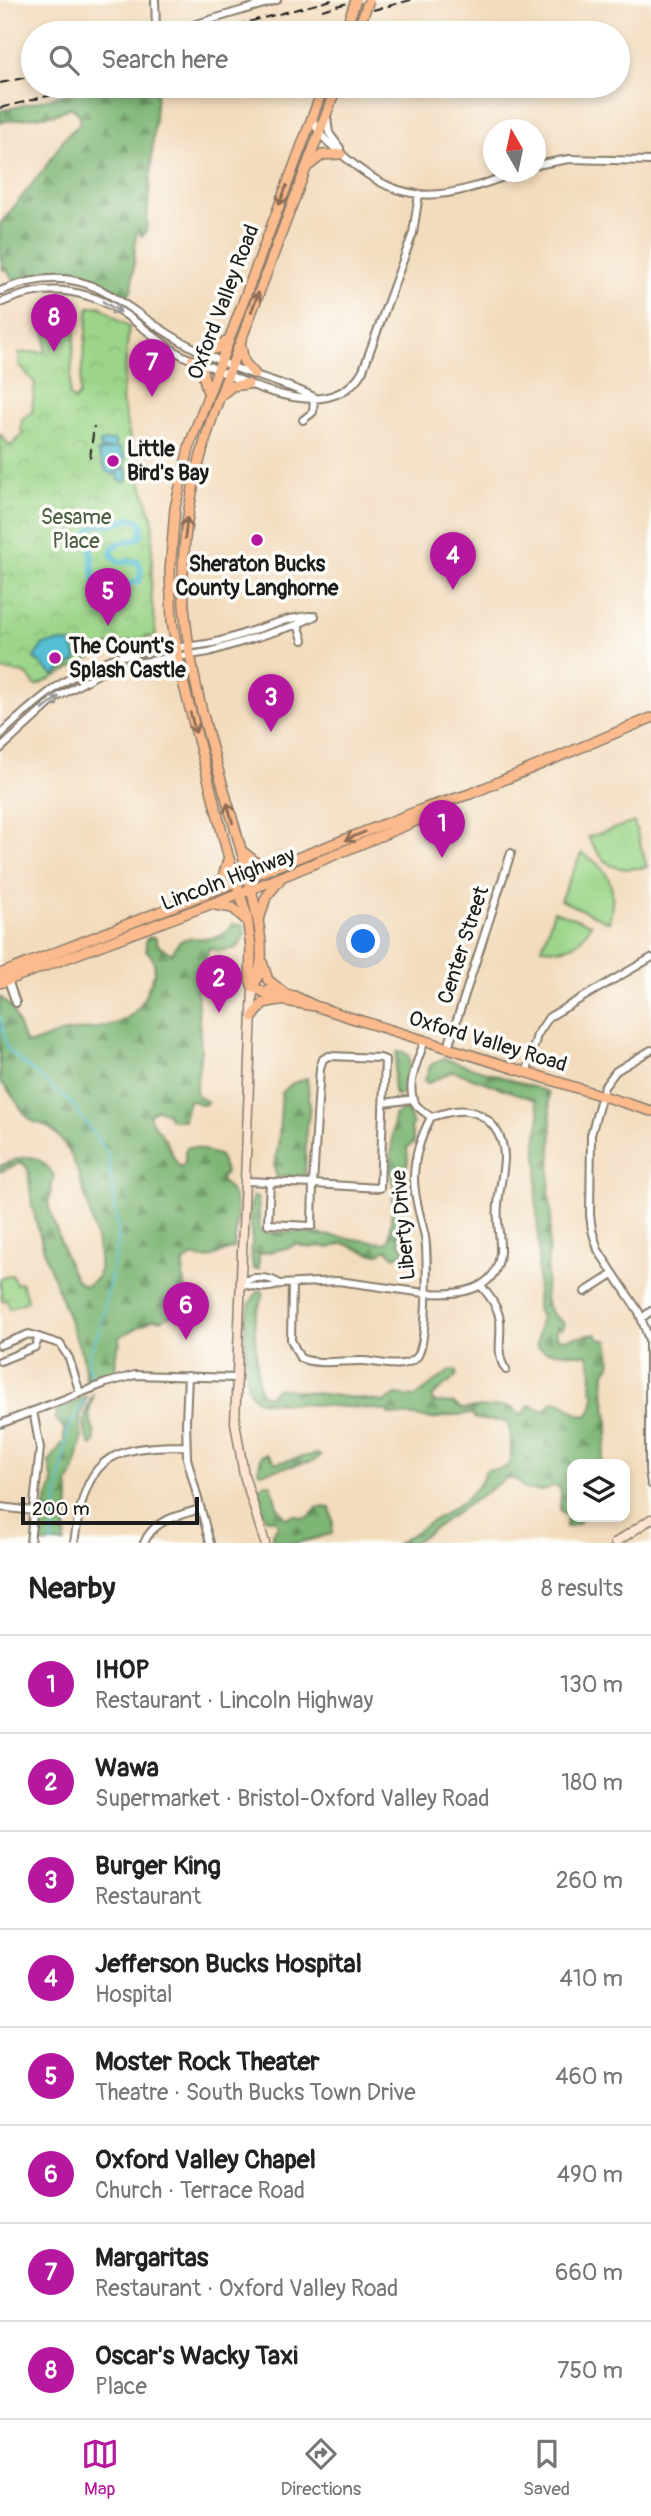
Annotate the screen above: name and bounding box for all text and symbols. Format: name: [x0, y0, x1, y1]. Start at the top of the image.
search box: [21, 21, 630, 98]
icon: search: [45, 41, 83, 79]
text: Search here: [101, 44, 228, 76]
north arrow: [483, 119, 546, 182]
one-way arrow: [276, 183, 288, 205]
street label: Oxford Valley Road: [181, 221, 265, 384]
one-way arrow: [250, 292, 262, 314]
pin: 8: [31, 294, 77, 352]
one-way arrow: [101, 300, 121, 314]
pin: 7: [129, 339, 175, 397]
place label: Little Bird's Bay: [127, 436, 209, 487]
marker: Little Bird's Bay: [105, 453, 121, 469]
park label: Sesame Place: [41, 504, 112, 555]
one-way arrow: [180, 517, 193, 540]
marker: Sheraton Bucks County Langhorne: [249, 532, 265, 548]
pin: 4: [430, 532, 476, 590]
place label: Sheraton Bucks County Langhorne: [176, 551, 339, 602]
pin: 5: [85, 568, 131, 626]
place label: The Count's Splash Castle: [68, 633, 186, 684]
marker: The Count's Splash Castle: [47, 650, 63, 666]
pin: 3: [248, 674, 294, 732]
one-way arrow: [41, 695, 59, 711]
one-way arrow: [187, 711, 200, 734]
pin: 1: [419, 800, 465, 858]
one-way arrow: [223, 802, 236, 825]
one-way arrow: [345, 831, 366, 844]
street label: Lincoln Highway: [157, 842, 299, 917]
street label: Center Street: [432, 882, 495, 1008]
your location: [346, 924, 380, 958]
pin: 2: [196, 955, 242, 1013]
street label: Oxford Valley Road: [405, 1005, 570, 1078]
street label: Liberty Drive: [385, 1168, 422, 1281]
pin: 6: [163, 1282, 209, 1340]
map controls: [567, 1459, 630, 1522]
button: layers: [567, 1459, 630, 1522]
scale bar: [21, 1494, 200, 1526]
text: 200 m: [32, 1497, 90, 1521]
text: Nearby: [28, 1570, 115, 1607]
text: 8 results: [541, 1574, 623, 1603]
text: IHOP: [95, 1654, 150, 1686]
text: 1: [47, 1670, 56, 1699]
text: 130 m: [560, 1670, 623, 1699]
text: Restaurant · Lincoln Highway: [95, 1686, 373, 1715]
text: Wawa: [95, 1752, 159, 1784]
text: 2: [45, 1768, 57, 1797]
text: 180 m: [561, 1768, 623, 1797]
text: Supermarket · Bristol-Oxford Valley Road: [95, 1784, 489, 1813]
text: Burger King: [95, 1850, 221, 1882]
text: 3: [45, 1866, 57, 1895]
text: 260 m: [556, 1866, 623, 1895]
text: Restaurant: [95, 1882, 201, 1911]
text: Jefferson Bucks Hospital: [95, 1948, 362, 1980]
text: 4: [44, 1964, 58, 1993]
text: 410 m: [560, 1964, 623, 1993]
text: Hospital: [95, 1980, 173, 2009]
text: Moster Rock Theater: [95, 2046, 320, 2078]
text: 5: [45, 2062, 57, 2091]
text: 460 m: [555, 2062, 623, 2091]
text: Theatre · South Bucks Town Drive: [95, 2078, 416, 2107]
text: Oxford Valley Chapel: [95, 2144, 316, 2176]
text: 6: [44, 2160, 58, 2189]
text: 490 m: [557, 2160, 623, 2189]
text: Church · Terrace Road: [95, 2176, 305, 2205]
text: Margaritas: [95, 2242, 208, 2274]
text: 7: [45, 2258, 57, 2287]
text: 660 m: [555, 2258, 623, 2287]
text: Restaurant · Oxford Valley Road: [95, 2274, 398, 2303]
text: Oscar's Wacky Taxi: [95, 2340, 298, 2372]
text: 8: [45, 2356, 57, 2385]
text: 750 m: [557, 2356, 623, 2385]
text: Place: [95, 2372, 147, 2401]
tab: Map: [81, 2435, 119, 2501]
tab: Directions: [281, 2435, 361, 2501]
tab: Saved: [523, 2435, 570, 2501]

